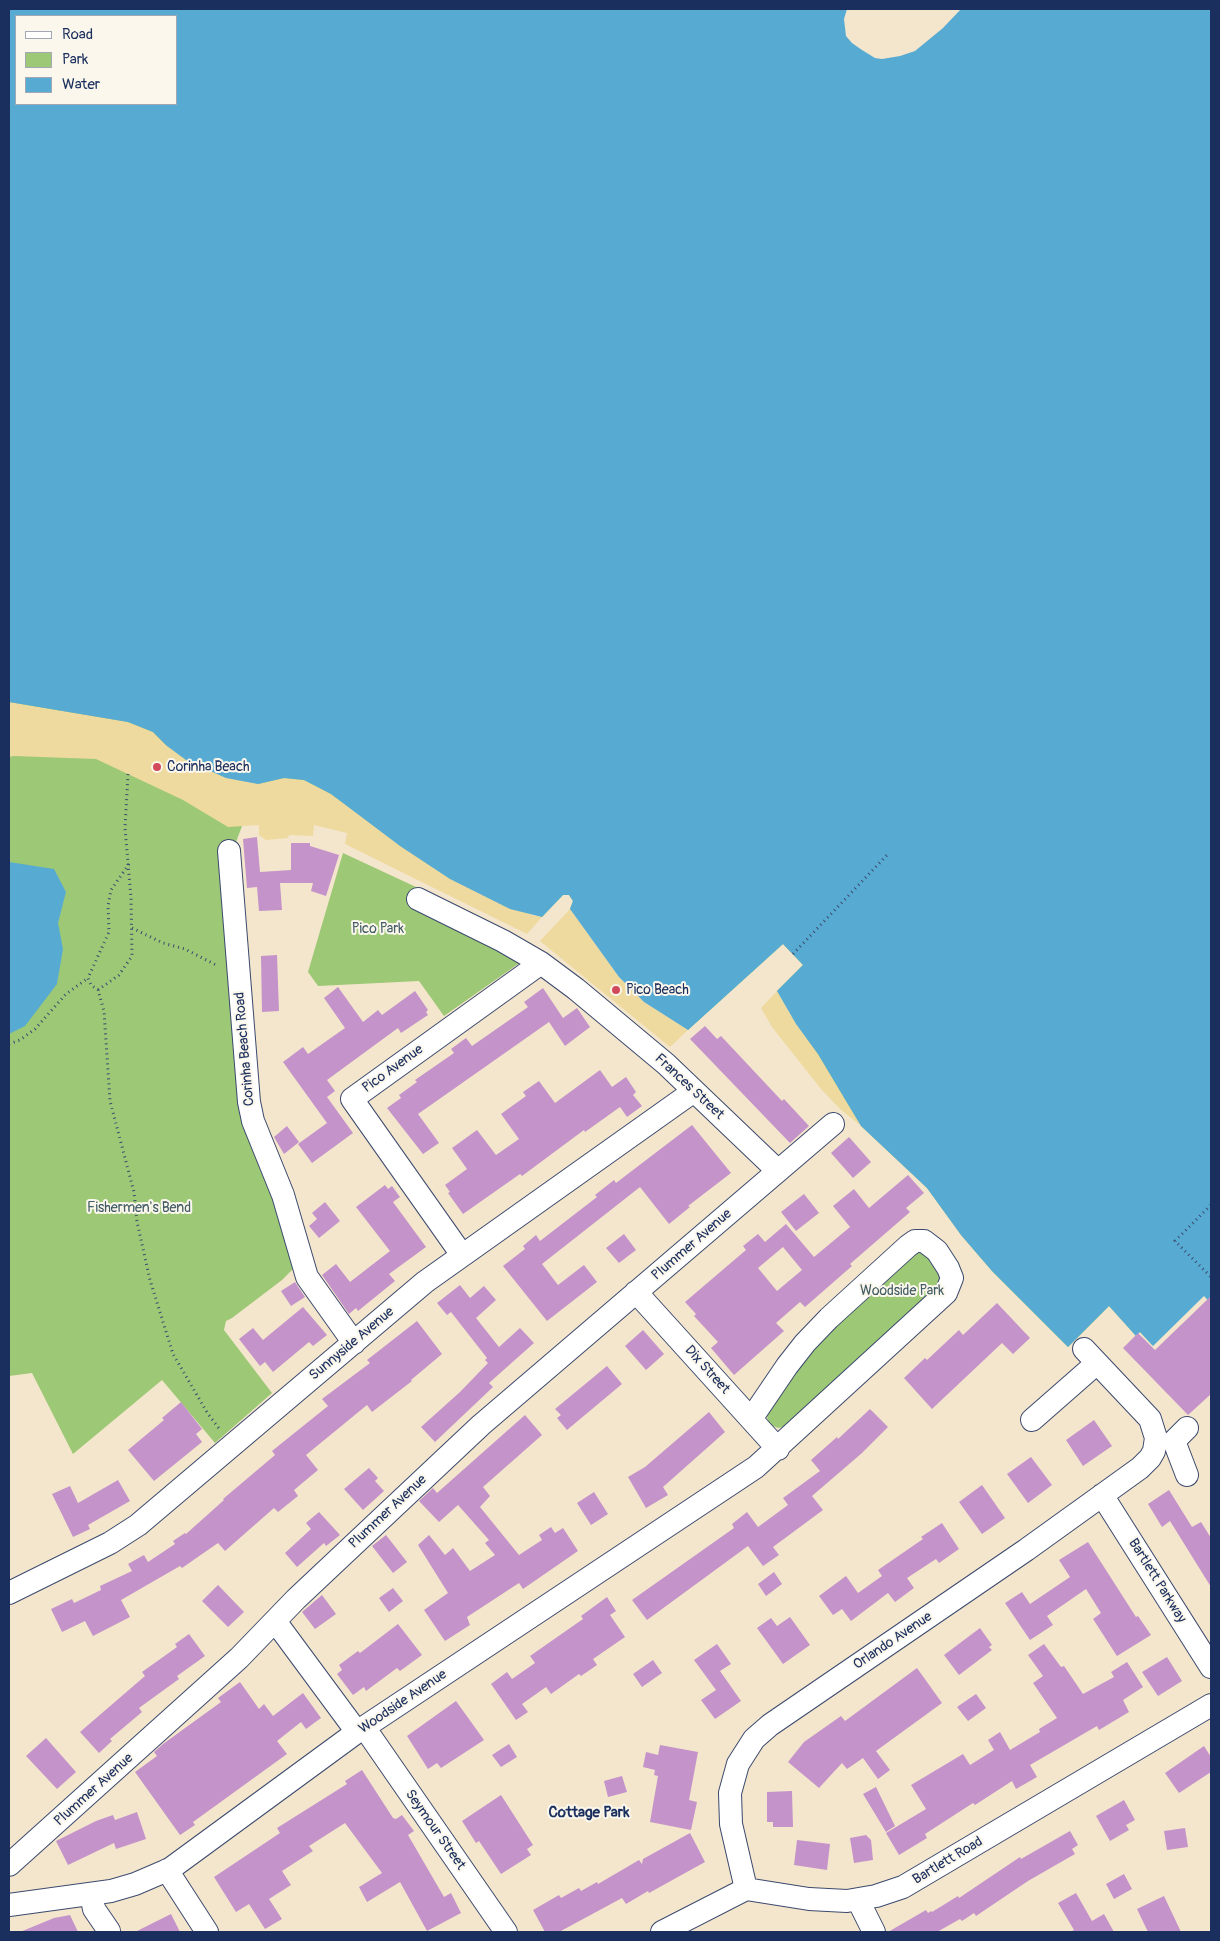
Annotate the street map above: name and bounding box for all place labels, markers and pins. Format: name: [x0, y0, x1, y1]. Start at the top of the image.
place label: Corinha Beach: [167, 759, 250, 775]
marker: Corinha Beach: [151, 761, 163, 773]
place label: Pico Beach: [626, 982, 689, 998]
marker: Pico Beach: [610, 984, 622, 996]

